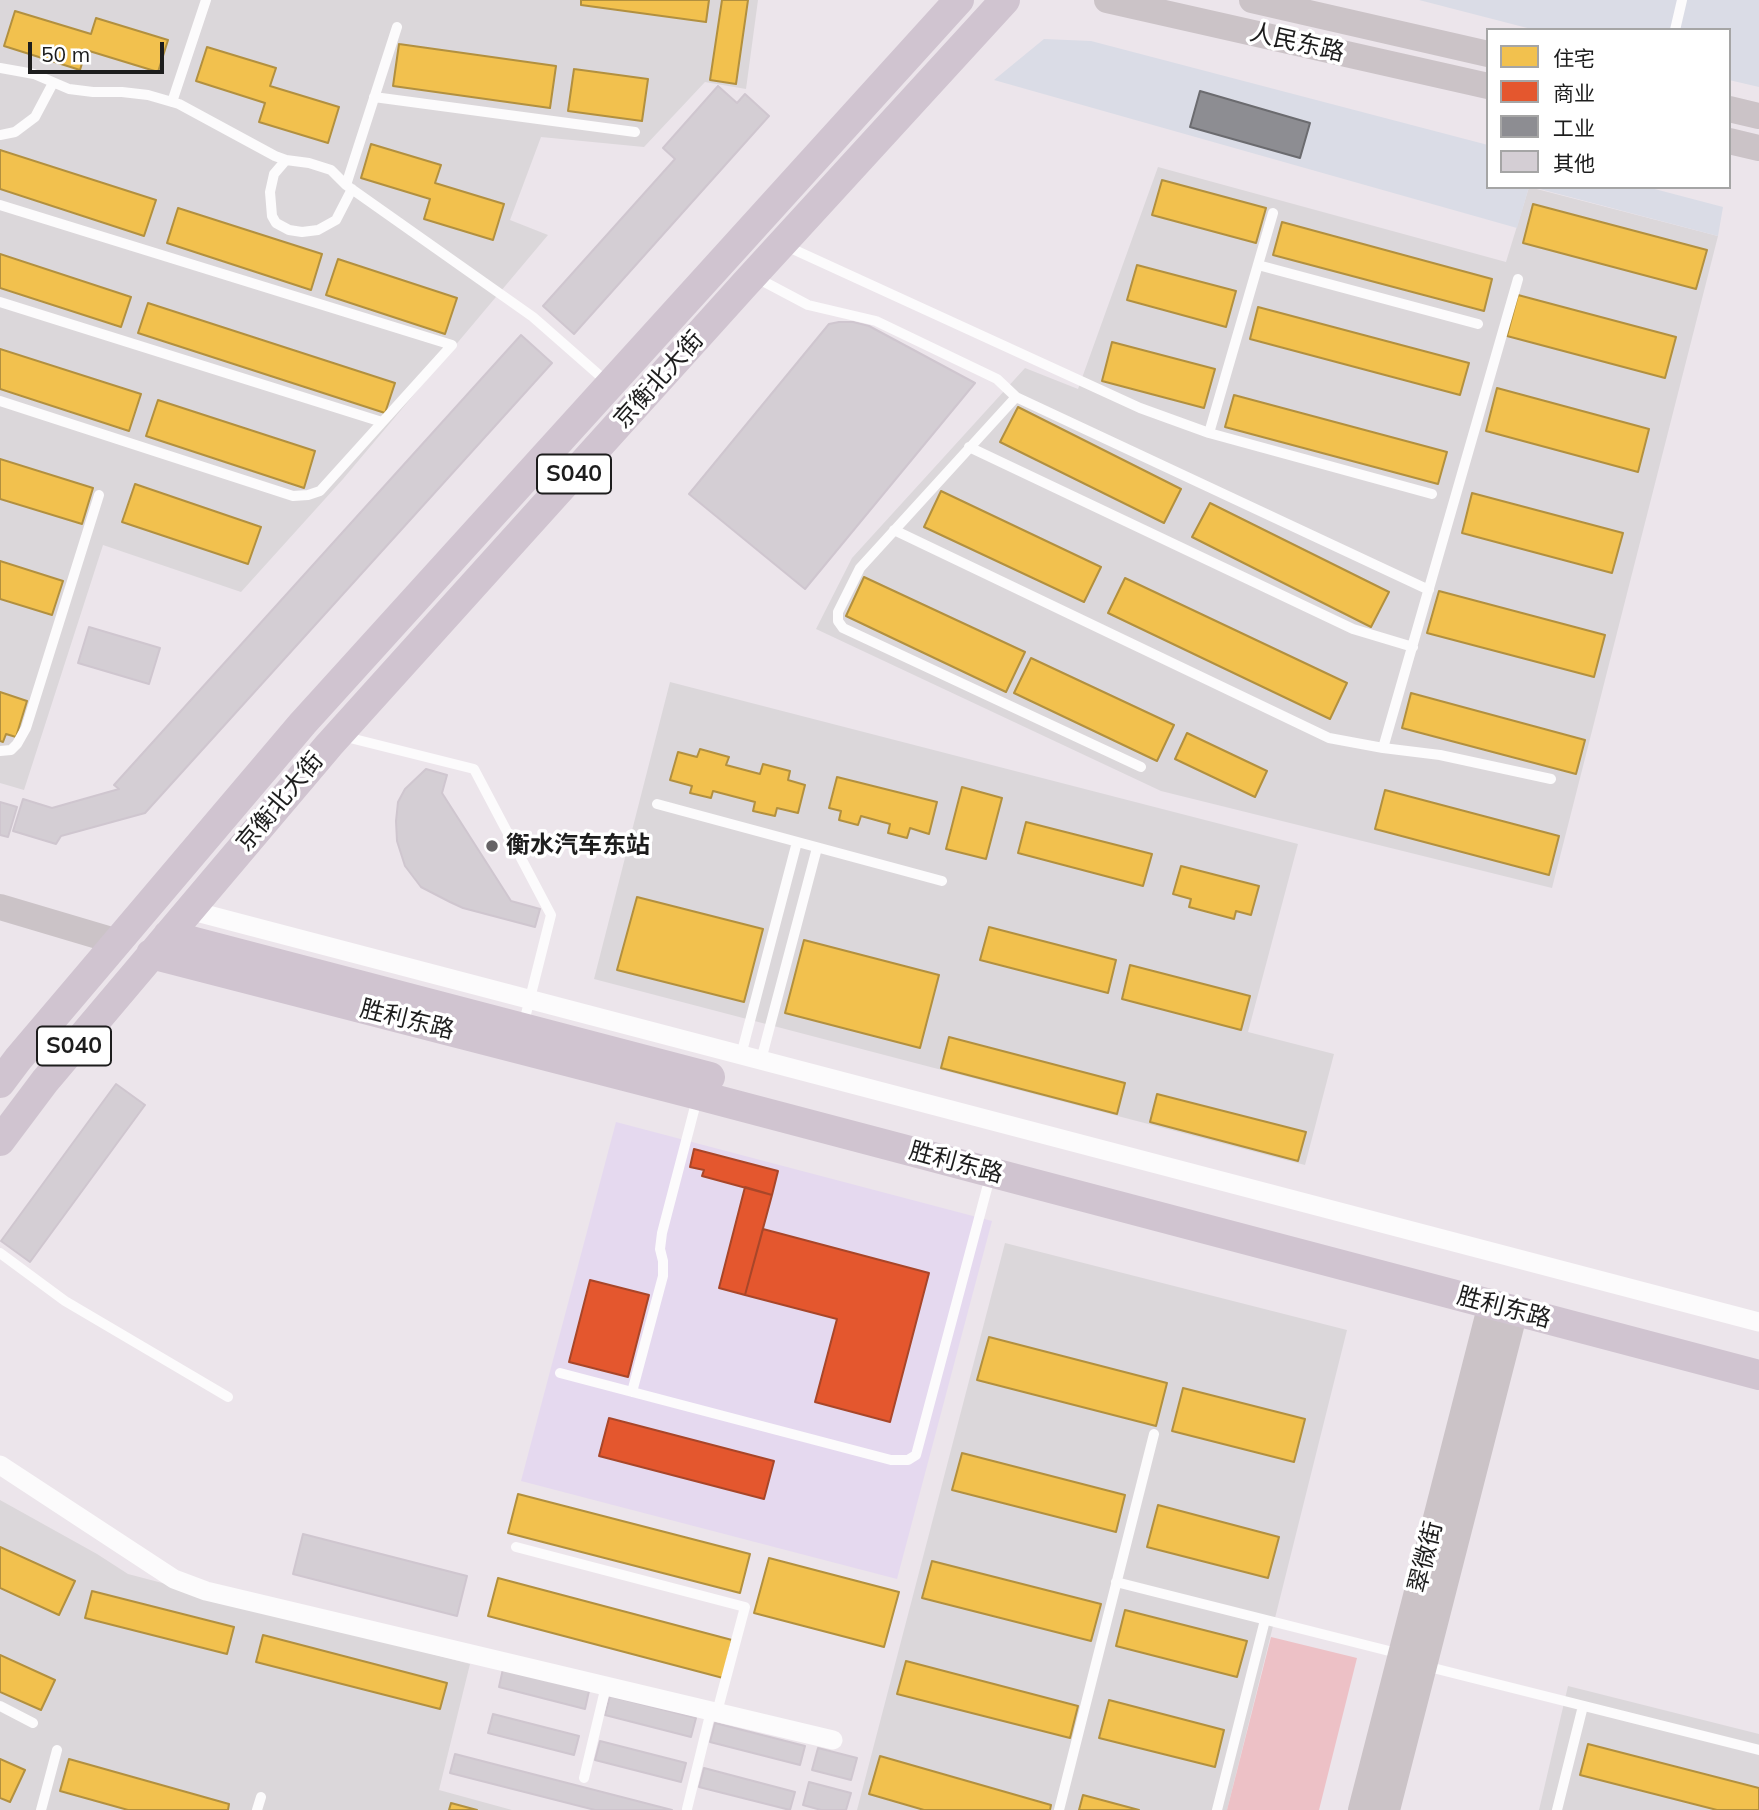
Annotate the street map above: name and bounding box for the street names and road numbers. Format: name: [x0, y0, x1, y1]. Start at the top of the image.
street label: 人民东路: [1247, 18, 1347, 68]
street label: 京衡北大街: [608, 326, 710, 434]
road number: S040: [537, 454, 611, 494]
street label: 京衡北大街: [230, 747, 330, 857]
street label: 胜利东路: [357, 994, 457, 1046]
road number: S040: [37, 1026, 111, 1065]
street label: 胜利东路: [906, 1137, 1006, 1189]
street label: 胜利东路: [1454, 1282, 1554, 1334]
street label: 翠微街: [1403, 1519, 1449, 1595]

